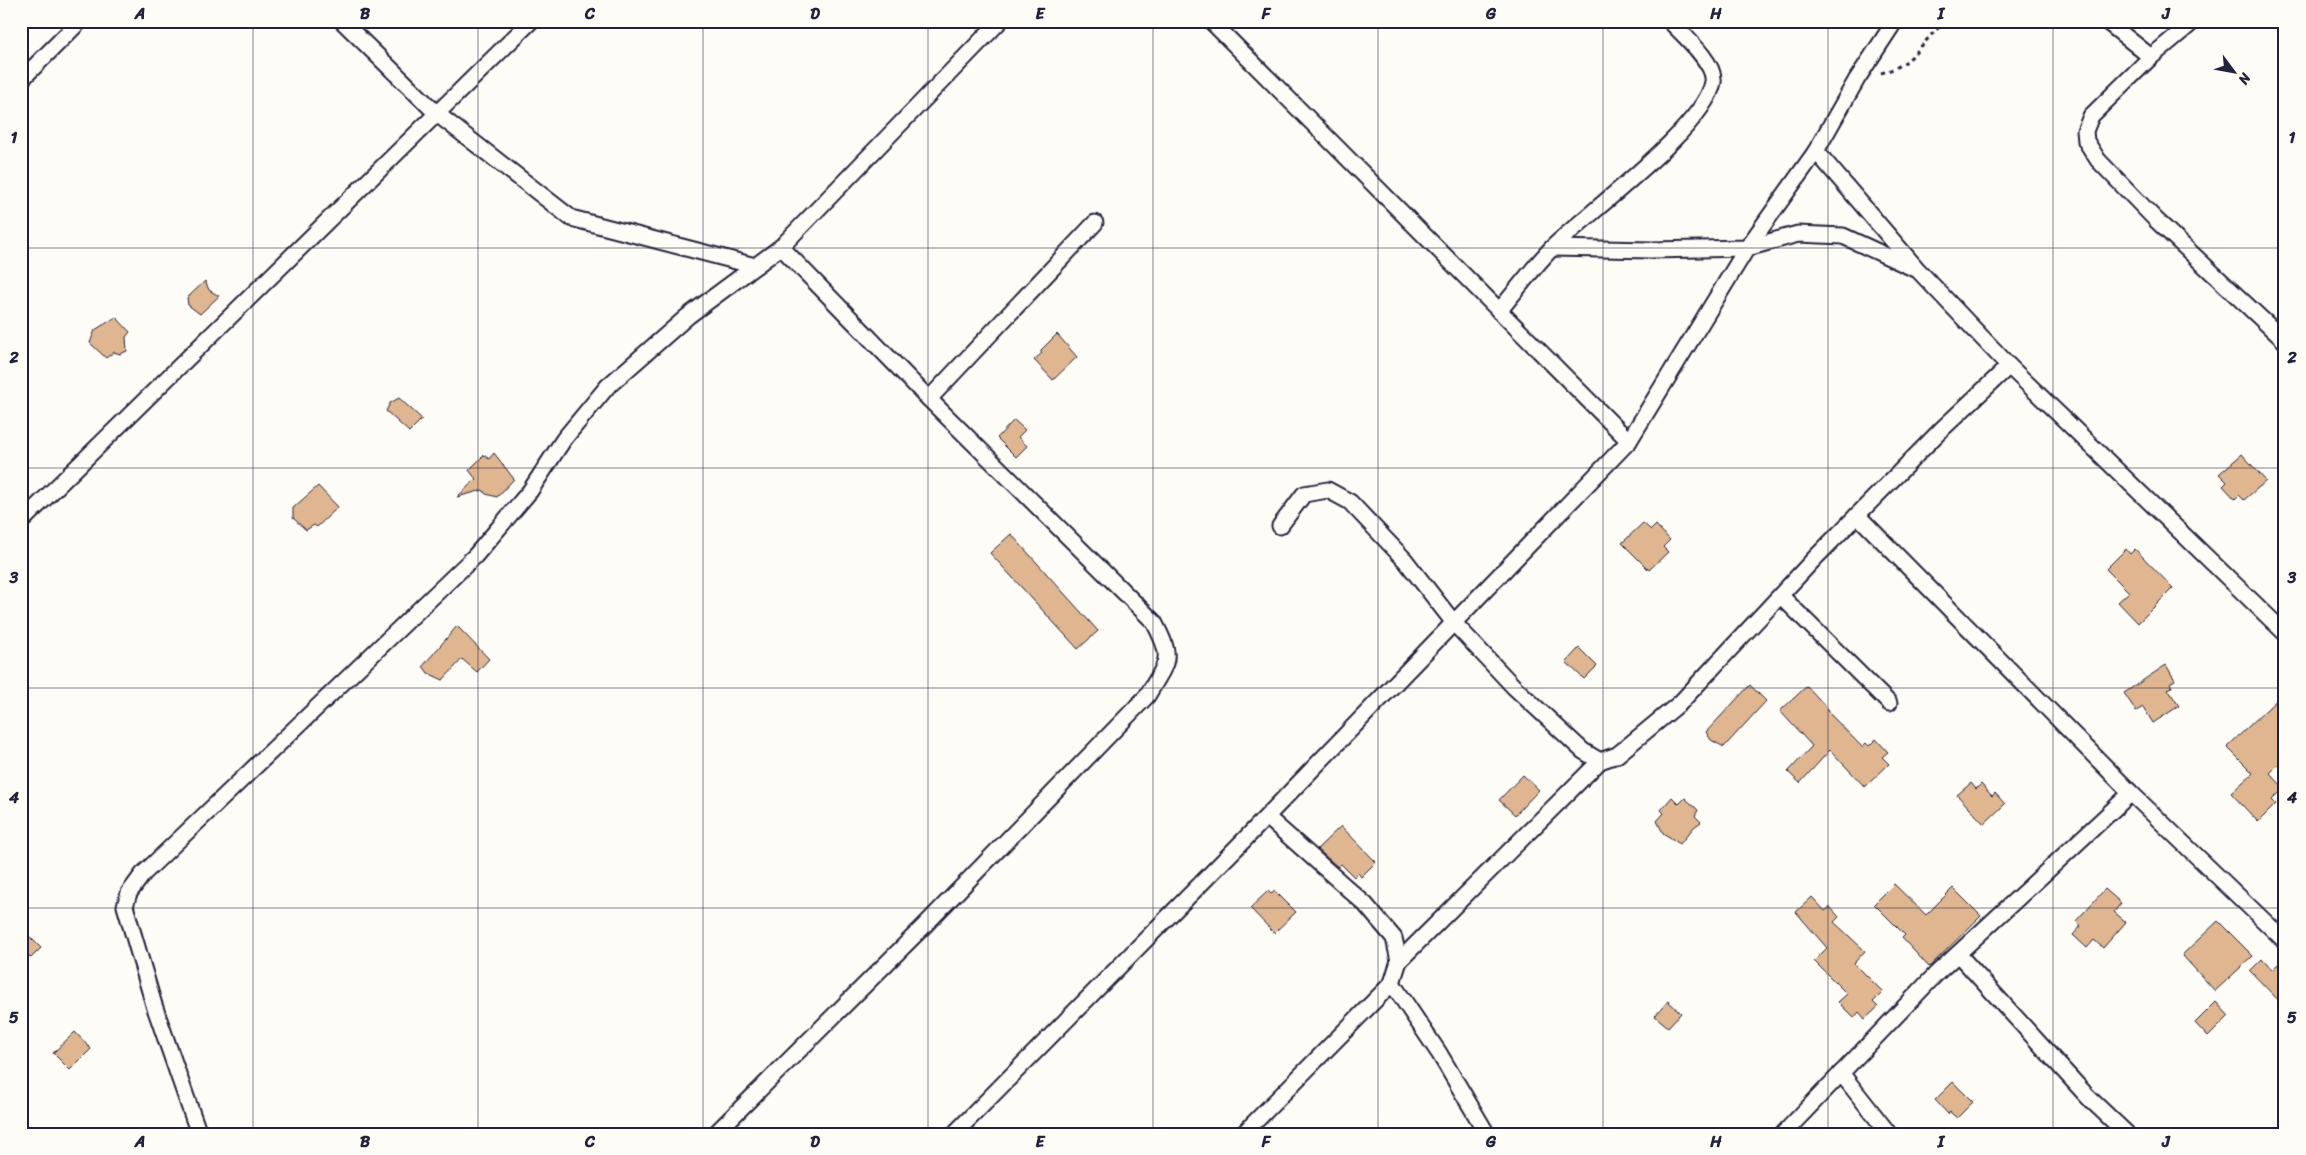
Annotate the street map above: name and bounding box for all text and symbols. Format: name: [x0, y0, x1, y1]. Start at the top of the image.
text: A: [134, 0, 145, 28]
text: B: [360, 0, 371, 28]
text: C: [584, 0, 596, 28]
text: D: [810, 0, 820, 28]
text: E: [1036, 0, 1046, 28]
text: F: [1261, 0, 1272, 28]
text: G: [1485, 0, 1497, 28]
text: H: [1709, 0, 1722, 28]
text: I: [1937, 0, 1946, 28]
text: J: [2161, 0, 2171, 28]
north arrow: [2208, 48, 2258, 98]
text: N: [2231, 67, 2258, 90]
text: 1: [11, 123, 18, 152]
text: 1: [2289, 123, 2296, 152]
text: 2: [8, 343, 19, 372]
text: 2: [2286, 343, 2297, 372]
text: 3: [9, 563, 19, 592]
text: 3: [2287, 563, 2297, 592]
text: 4: [8, 783, 19, 812]
text: 4: [2286, 783, 2297, 812]
text: 5: [9, 1003, 19, 1032]
text: 5: [2287, 1003, 2297, 1032]
text: A: [134, 1127, 145, 1155]
text: B: [360, 1127, 371, 1155]
text: C: [584, 1127, 596, 1155]
text: D: [810, 1127, 820, 1155]
text: E: [1036, 1127, 1046, 1155]
text: F: [1261, 1127, 1272, 1155]
text: G: [1485, 1127, 1497, 1155]
text: H: [1709, 1127, 1722, 1155]
text: I: [1937, 1127, 1946, 1155]
text: J: [2161, 1127, 2171, 1155]

